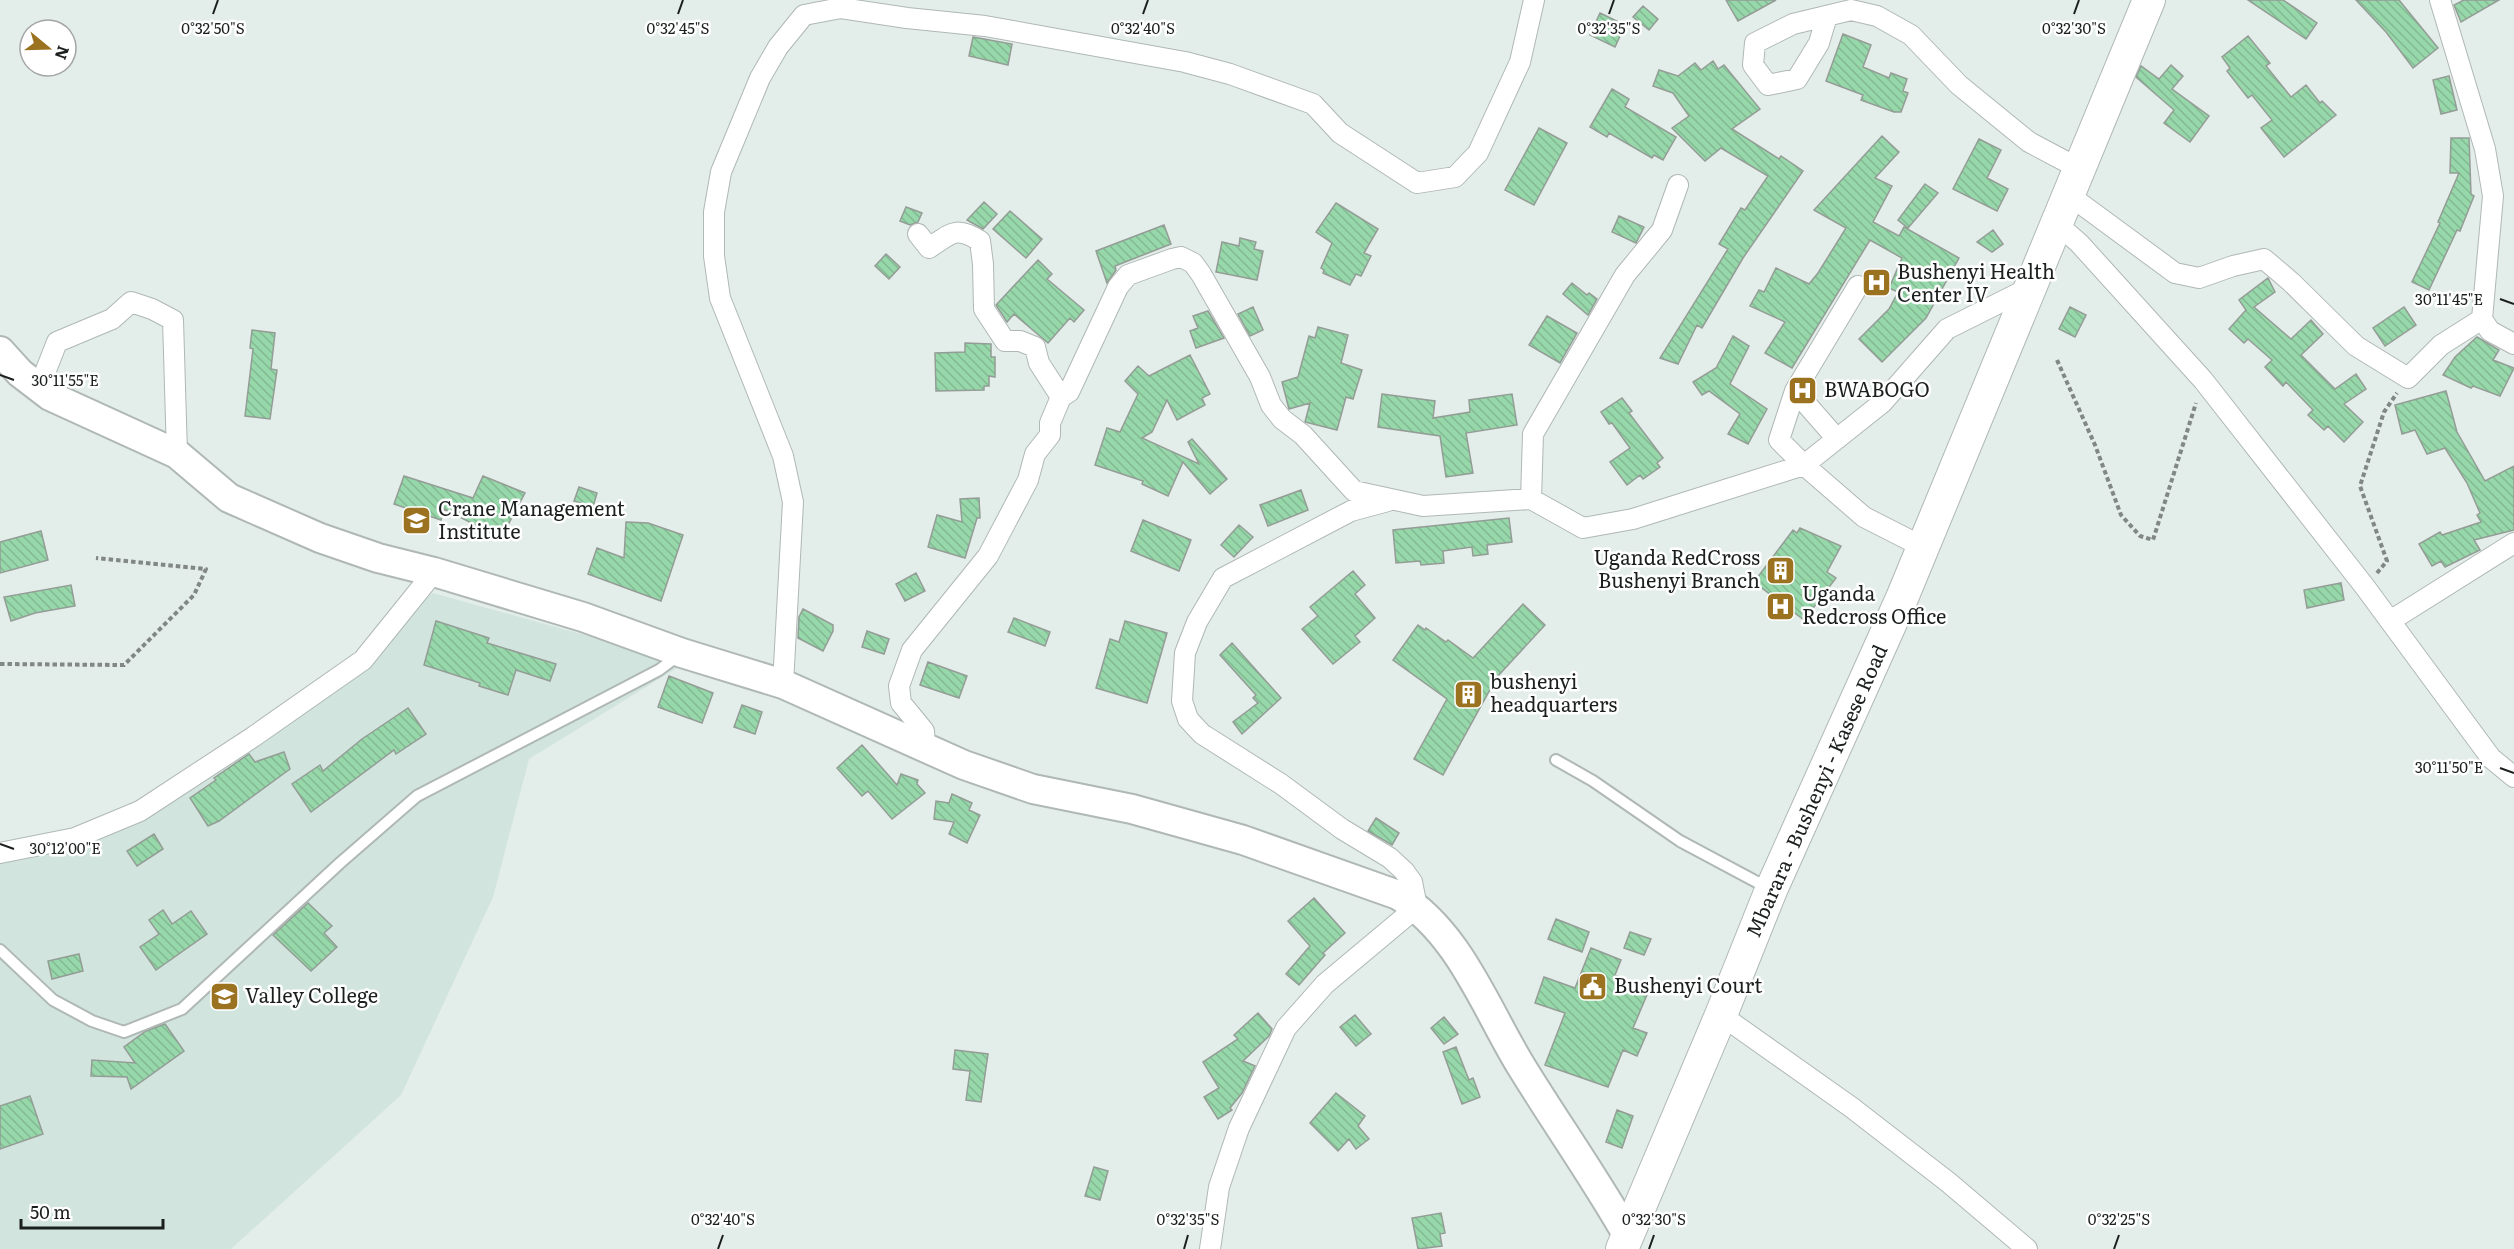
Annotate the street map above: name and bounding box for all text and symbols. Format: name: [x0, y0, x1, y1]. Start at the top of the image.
text: 0°32'50"S: [181, 16, 245, 39]
text: 0°32'45"S: [646, 16, 710, 39]
text: 0°32'40"S: [1111, 16, 1175, 39]
text: 0°32'35"S: [1578, 16, 1640, 39]
text: 0°32'30"S: [2042, 16, 2106, 39]
north arrow: [18, 18, 78, 78]
text: N: [50, 43, 77, 63]
place label: Bushenyi Health Center IV: [1897, 255, 2055, 308]
hospital icon: Bushenyi Health Center IV: [1860, 267, 1892, 299]
text: 30°11'45"E: [2415, 287, 2483, 310]
text: 30°11'55"E: [31, 368, 99, 391]
place label: BWABOGO: [1824, 373, 1930, 403]
hospital icon: BWABOGO: [1787, 374, 1819, 406]
place label: Crane Management Institute: [438, 492, 625, 545]
school or university icon: Crane Management Institute: [401, 505, 433, 537]
place label: Uganda RedCross Bushenyi Branch: [1594, 541, 1760, 594]
building icon: Uganda RedCross Bushenyi Branch: [1765, 554, 1797, 586]
place label: Uganda Redcross Office: [1802, 577, 1946, 630]
hospital icon: Uganda Redcross Office: [1765, 590, 1797, 622]
street label: Mbarara - Bushenyi - Kasese Road: [1737, 639, 1894, 941]
place label: bushenyi headquarters: [1490, 665, 1617, 718]
building icon: bushenyi headquarters: [1453, 678, 1485, 710]
text: 30°11'50"E: [2415, 755, 2483, 778]
text: 30°12'00"E: [29, 836, 101, 859]
place label: Bushenyi Court: [1614, 969, 1762, 999]
public building icon: Bushenyi Court: [1577, 970, 1609, 1002]
place label: Valley College: [245, 979, 378, 1009]
school or university icon: Valley College: [208, 980, 240, 1012]
scale bar: [21, 1192, 164, 1230]
text: 50 m: [30, 1198, 71, 1225]
text: 0°32'40"S: [691, 1207, 755, 1230]
text: 0°32'35"S: [1157, 1207, 1219, 1230]
text: 0°32'30"S: [1622, 1207, 1686, 1230]
text: 0°32'25"S: [2088, 1207, 2150, 1230]

